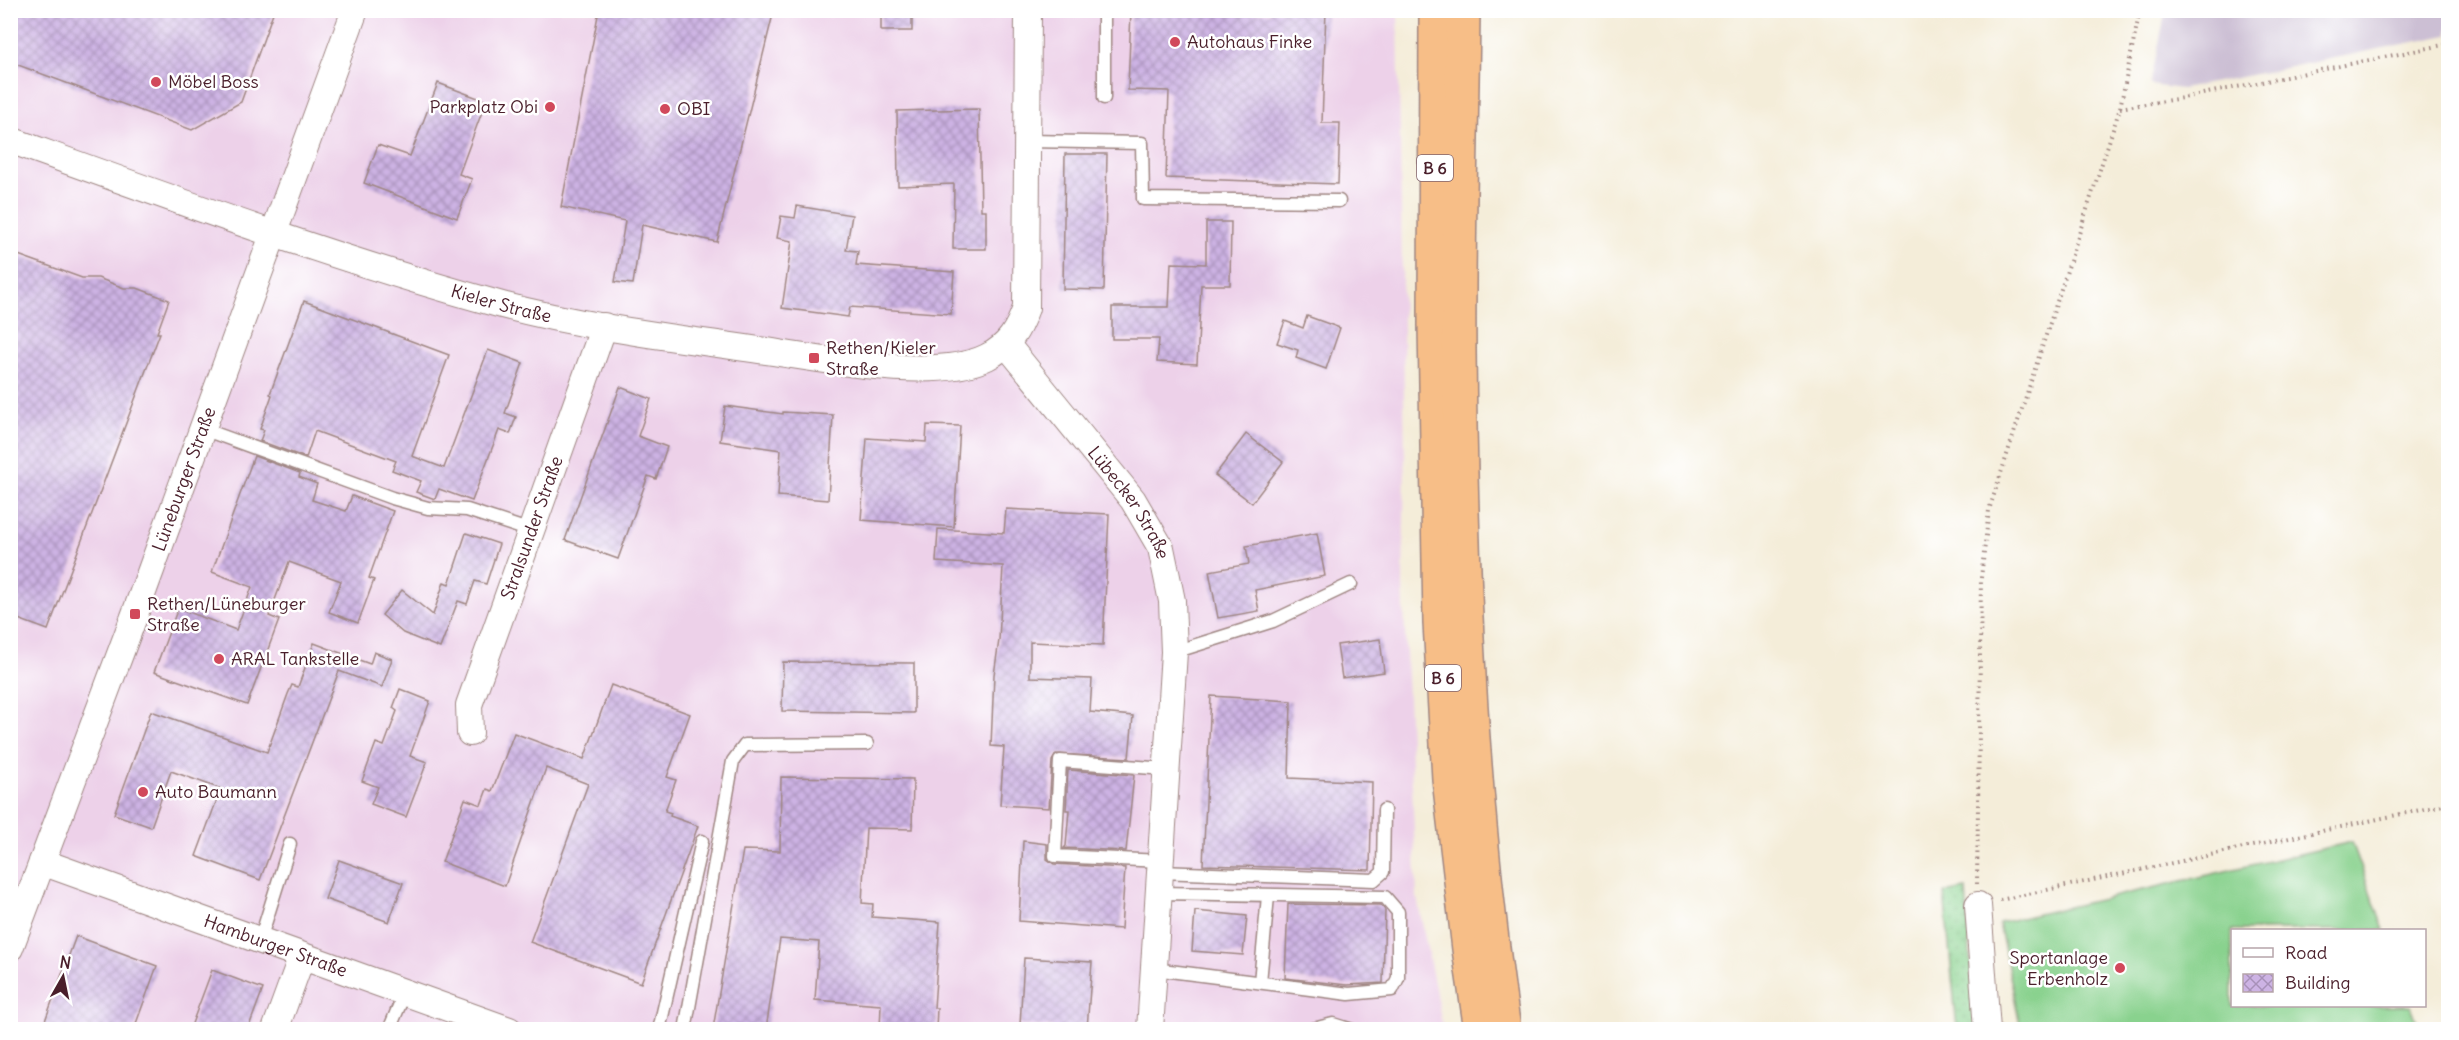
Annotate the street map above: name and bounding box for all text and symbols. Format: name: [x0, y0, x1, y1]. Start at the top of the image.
place label: Autohaus Finke: [1187, 30, 1312, 53]
marker: Autohaus Finke: [1168, 35, 1182, 49]
place label: Möbel Boss: [168, 70, 259, 93]
marker: Möbel Boss: [149, 75, 163, 89]
place label: Parkplatz Obi: [429, 95, 538, 118]
place label: OBI: [677, 97, 711, 120]
marker: Parkplatz Obi: [543, 100, 557, 114]
marker: OBI: [658, 102, 672, 116]
road number: B 6: [1417, 155, 1453, 181]
street label: Kieler Straße: [448, 279, 554, 327]
place label: Rethen/Kieler Straße: [826, 336, 936, 380]
marker: Rethen/Kieler Straße: [807, 351, 821, 365]
street label: Lüneburger Straße: [147, 404, 220, 554]
street label: Lübecker Straße: [1083, 441, 1175, 561]
street label: Stralsunder Straße: [495, 453, 568, 603]
place label: Rethen/Lüneburger Straße: [147, 592, 306, 636]
marker: Rethen/Lüneburger Straße: [128, 607, 142, 621]
place label: ARAL Tankstelle: [231, 647, 359, 670]
marker: ARAL Tankstelle: [212, 652, 226, 666]
road number: B 6: [1425, 665, 1461, 691]
place label: Auto Baumann: [155, 780, 277, 803]
marker: Auto Baumann: [136, 785, 150, 799]
street label: Hamburger Straße: [201, 909, 350, 982]
legend: [2231, 929, 2426, 1007]
text: Road: [2285, 941, 2328, 964]
place label: Sportanlage Erbenholz: [2010, 946, 2108, 990]
north arrow: [33, 947, 93, 1007]
text: N: [58, 951, 72, 973]
marker: Sportanlage Erbenholz: [2113, 961, 2127, 975]
text: Building: [2285, 971, 2350, 994]

